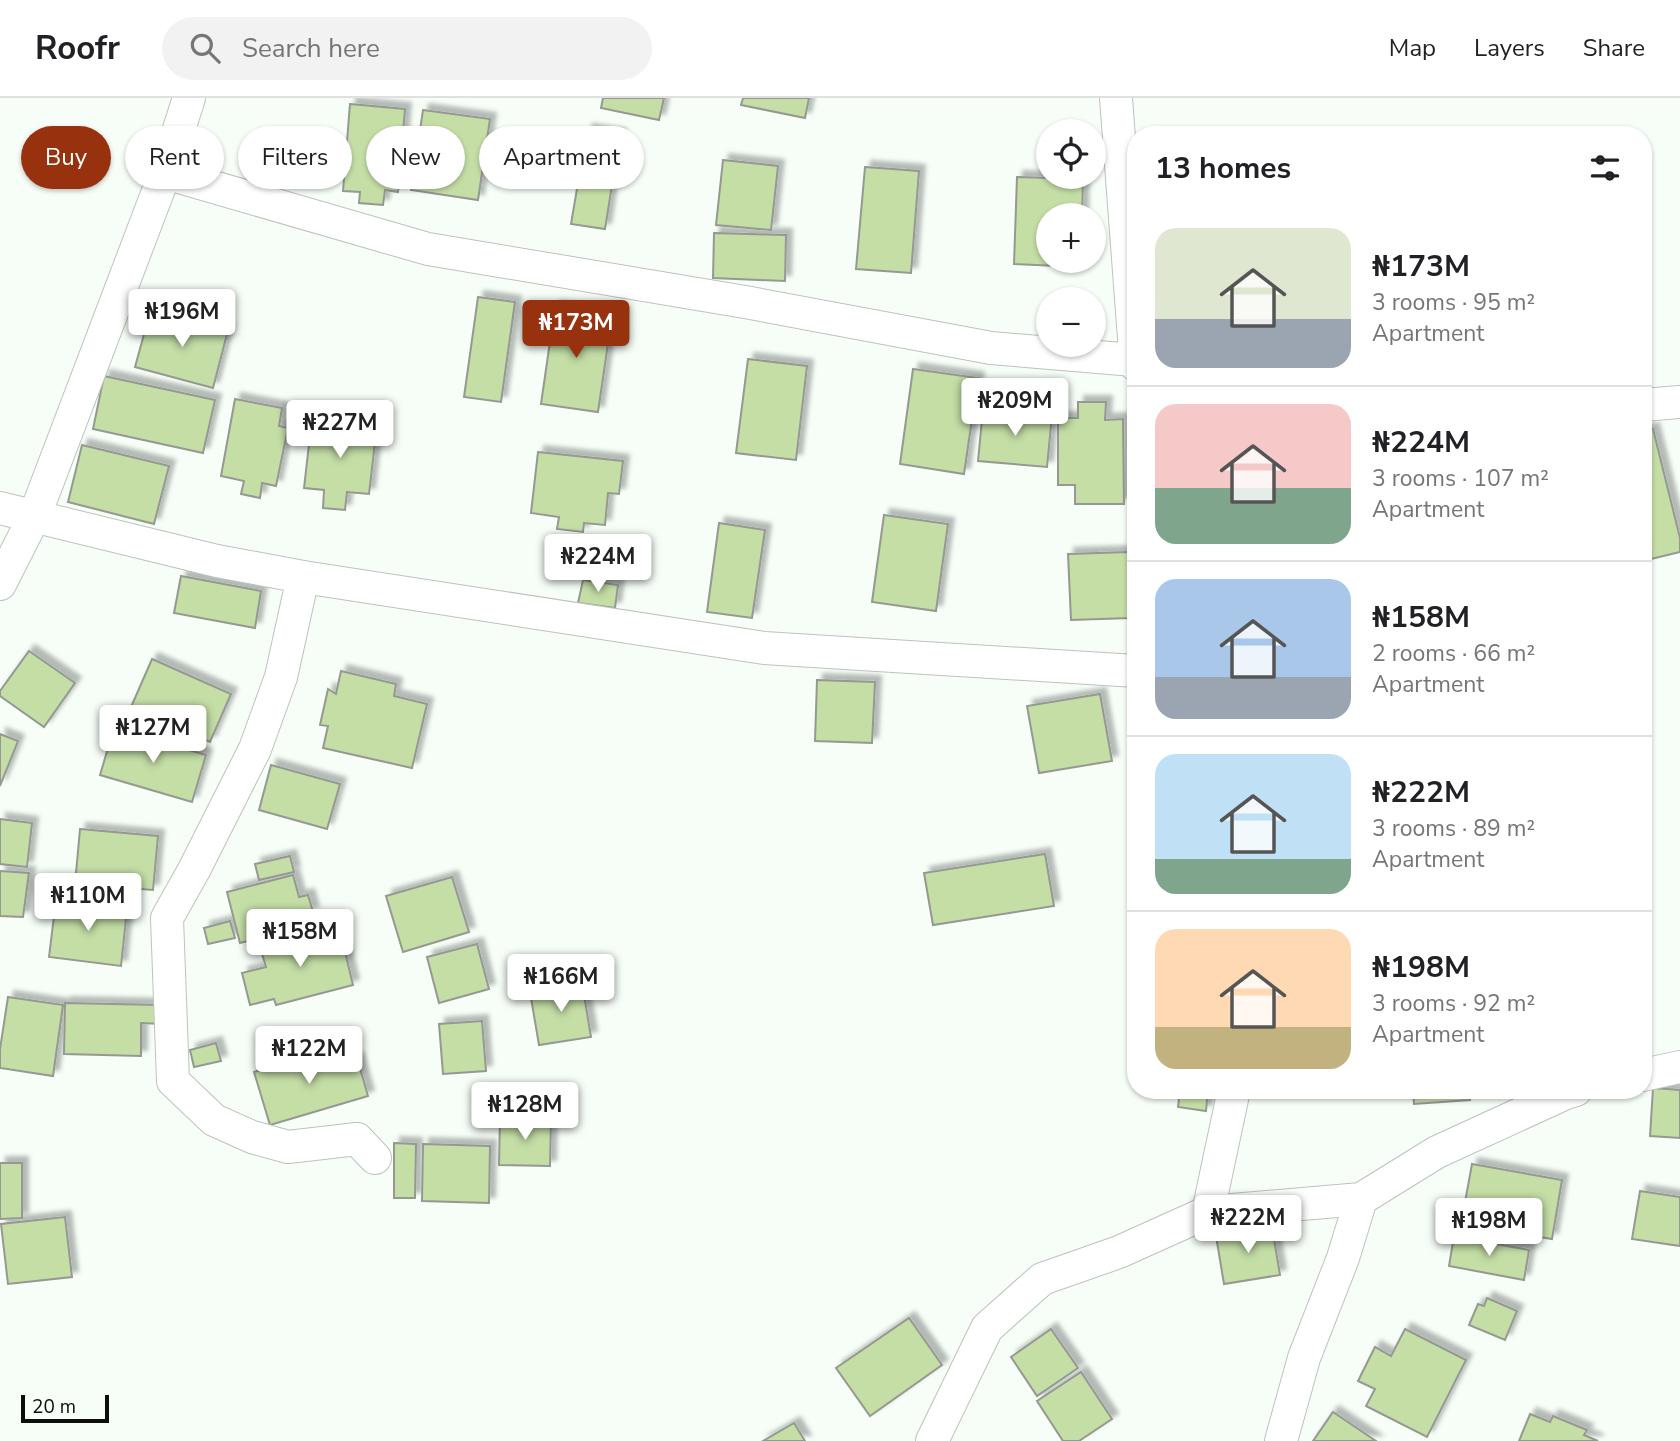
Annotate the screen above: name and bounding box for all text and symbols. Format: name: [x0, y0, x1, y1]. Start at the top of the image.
search box: [162, 17, 652, 80]
text: Roofr: [35, 26, 120, 71]
icon: search: [186, 29, 224, 67]
text: Search here: [242, 31, 380, 66]
text: Map: [1389, 32, 1436, 64]
text: Layers: [1474, 32, 1545, 64]
text: Share: [1583, 32, 1645, 64]
map controls: [1036, 119, 1106, 357]
button: locate: [1036, 119, 1106, 189]
chip: Buy: [21, 126, 111, 189]
chip: Rent: [125, 126, 224, 189]
chip: Filters: [238, 126, 352, 189]
chip: New: [366, 126, 465, 189]
chip: Apartment: [479, 126, 644, 189]
text: 13 homes: [1155, 148, 1291, 189]
icon: filters: [1586, 149, 1624, 187]
button: +: [1036, 203, 1106, 273]
text: ₦173M: [1372, 246, 1470, 287]
icon: home: [1211, 256, 1295, 340]
button: −: [1036, 287, 1106, 357]
text: 3 rooms · 95 m²: [1372, 287, 1535, 318]
pin: ₦196M: [133, 289, 231, 349]
text: ₦196M: [144, 296, 220, 327]
pin: ₦173M: [527, 300, 625, 360]
text: ₦173M: [538, 307, 614, 338]
text: Apartment: [1372, 318, 1484, 349]
pin: ₦209M: [966, 378, 1064, 438]
text: ₦209M: [977, 385, 1053, 416]
pin: ₦227M: [291, 400, 389, 460]
text: ₦227M: [302, 407, 378, 438]
text: ₦224M: [1372, 422, 1470, 463]
icon: home: [1211, 432, 1295, 516]
text: 3 rooms · 107 m²: [1372, 463, 1549, 494]
text: Apartment: [1372, 494, 1484, 525]
pin: ₦224M: [549, 534, 647, 594]
text: ₦224M: [560, 541, 636, 572]
text: ₦158M: [1372, 597, 1470, 638]
icon: home: [1211, 607, 1295, 691]
text: 2 rooms · 66 m²: [1372, 638, 1535, 669]
text: Apartment: [1372, 669, 1484, 700]
pin: ₦127M: [104, 706, 202, 765]
text: ₦127M: [115, 712, 191, 743]
text: ₦222M: [1372, 772, 1470, 813]
icon: home: [1211, 782, 1295, 866]
text: 3 rooms · 89 m²: [1372, 813, 1535, 844]
text: Apartment: [1372, 844, 1484, 875]
pin: ₦110M: [39, 874, 137, 933]
text: ₦110M: [50, 880, 126, 911]
pin: ₦158M: [251, 910, 349, 969]
text: ₦158M: [262, 916, 338, 947]
text: ₦198M: [1372, 947, 1470, 988]
pin: ₦166M: [512, 954, 610, 1014]
icon: home: [1211, 957, 1295, 1041]
text: ₦166M: [523, 961, 599, 992]
text: 3 rooms · 92 m²: [1372, 988, 1535, 1019]
text: Apartment: [1372, 1019, 1484, 1050]
pin: ₦122M: [260, 1026, 358, 1086]
text: ₦122M: [271, 1033, 347, 1064]
pin: ₦128M: [476, 1082, 574, 1142]
text: ₦128M: [487, 1089, 563, 1120]
pin: ₦222M: [1199, 1196, 1297, 1255]
pin: ₦198M: [1440, 1198, 1538, 1258]
text: ₦222M: [1210, 1202, 1286, 1233]
text: ₦198M: [1451, 1205, 1527, 1236]
scale bar: [21, 1392, 108, 1424]
text: 20 m: [32, 1394, 76, 1420]

